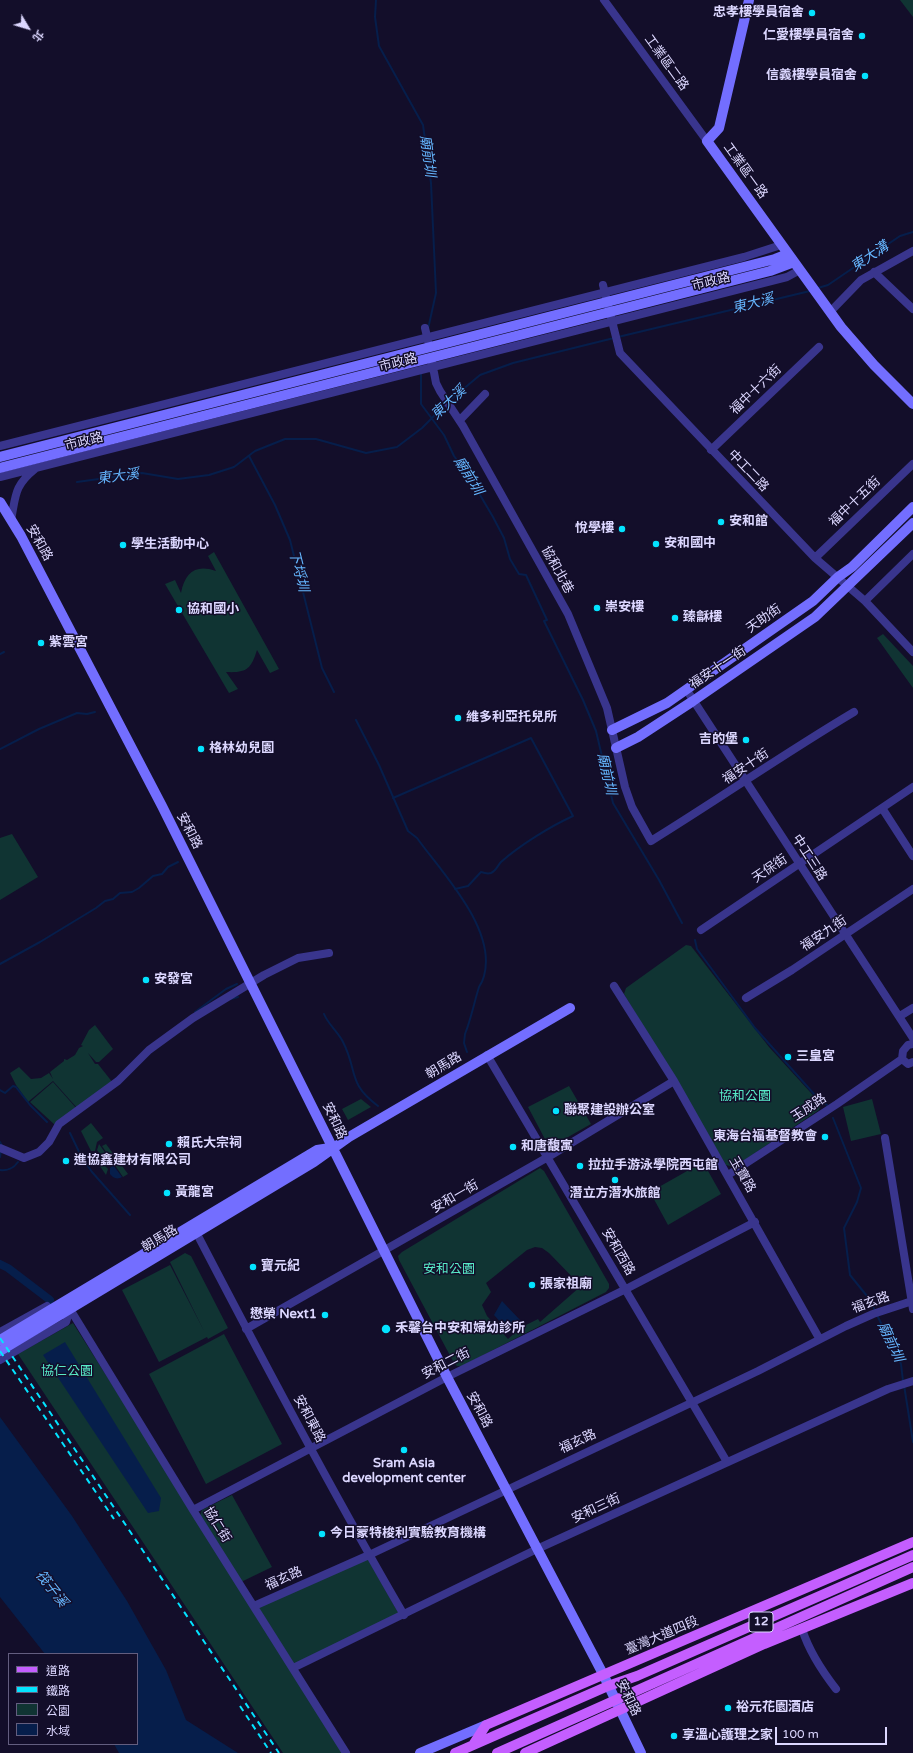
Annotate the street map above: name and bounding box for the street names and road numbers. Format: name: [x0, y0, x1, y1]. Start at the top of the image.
street label: 工業區二路: [641, 32, 691, 94]
street label: 工業區一路: [720, 140, 770, 202]
street label: 市政路: [690, 270, 732, 294]
street label: 市政路: [377, 351, 419, 375]
street label: 福中十六街: [727, 362, 785, 418]
street label: 市政路: [63, 430, 105, 454]
street label: 中工二路: [724, 447, 772, 495]
street label: 福中十五街: [826, 474, 884, 530]
street label: 安和路: [23, 522, 55, 564]
street label: 協和北巷: [538, 543, 576, 597]
street label: 天助街: [744, 601, 784, 637]
street label: 福安十一街: [687, 643, 749, 693]
street label: 福安十街: [720, 746, 772, 788]
street label: 安和路: [173, 810, 205, 852]
street label: 中工三路: [788, 832, 830, 884]
street label: 天保街: [749, 852, 791, 886]
street label: 福安九街: [798, 913, 850, 955]
street label: 朝馬路: [423, 1049, 465, 1083]
street label: 玉成路: [788, 1091, 830, 1125]
street label: 安和路: [319, 1100, 349, 1142]
street label: 玉寶路: [725, 1154, 759, 1196]
street label: 安和一街: [429, 1177, 481, 1217]
street label: 朝馬路: [139, 1222, 181, 1256]
street label: 安和西路: [598, 1226, 638, 1278]
street label: 福玄路: [850, 1289, 892, 1317]
street label: 安和二街: [419, 1345, 473, 1383]
street label: 安和路: [463, 1389, 495, 1431]
street label: 安和東路: [290, 1392, 328, 1446]
street label: 福玄路: [557, 1427, 599, 1457]
street label: 安和三街: [569, 1491, 623, 1527]
street label: 協仁街: [200, 1504, 234, 1546]
street label: 福玄路: [263, 1564, 305, 1594]
road number: 12: [749, 1612, 773, 1632]
street label: 臺灣大道四段: [623, 1614, 701, 1658]
street label: 安和路: [612, 1677, 644, 1719]

